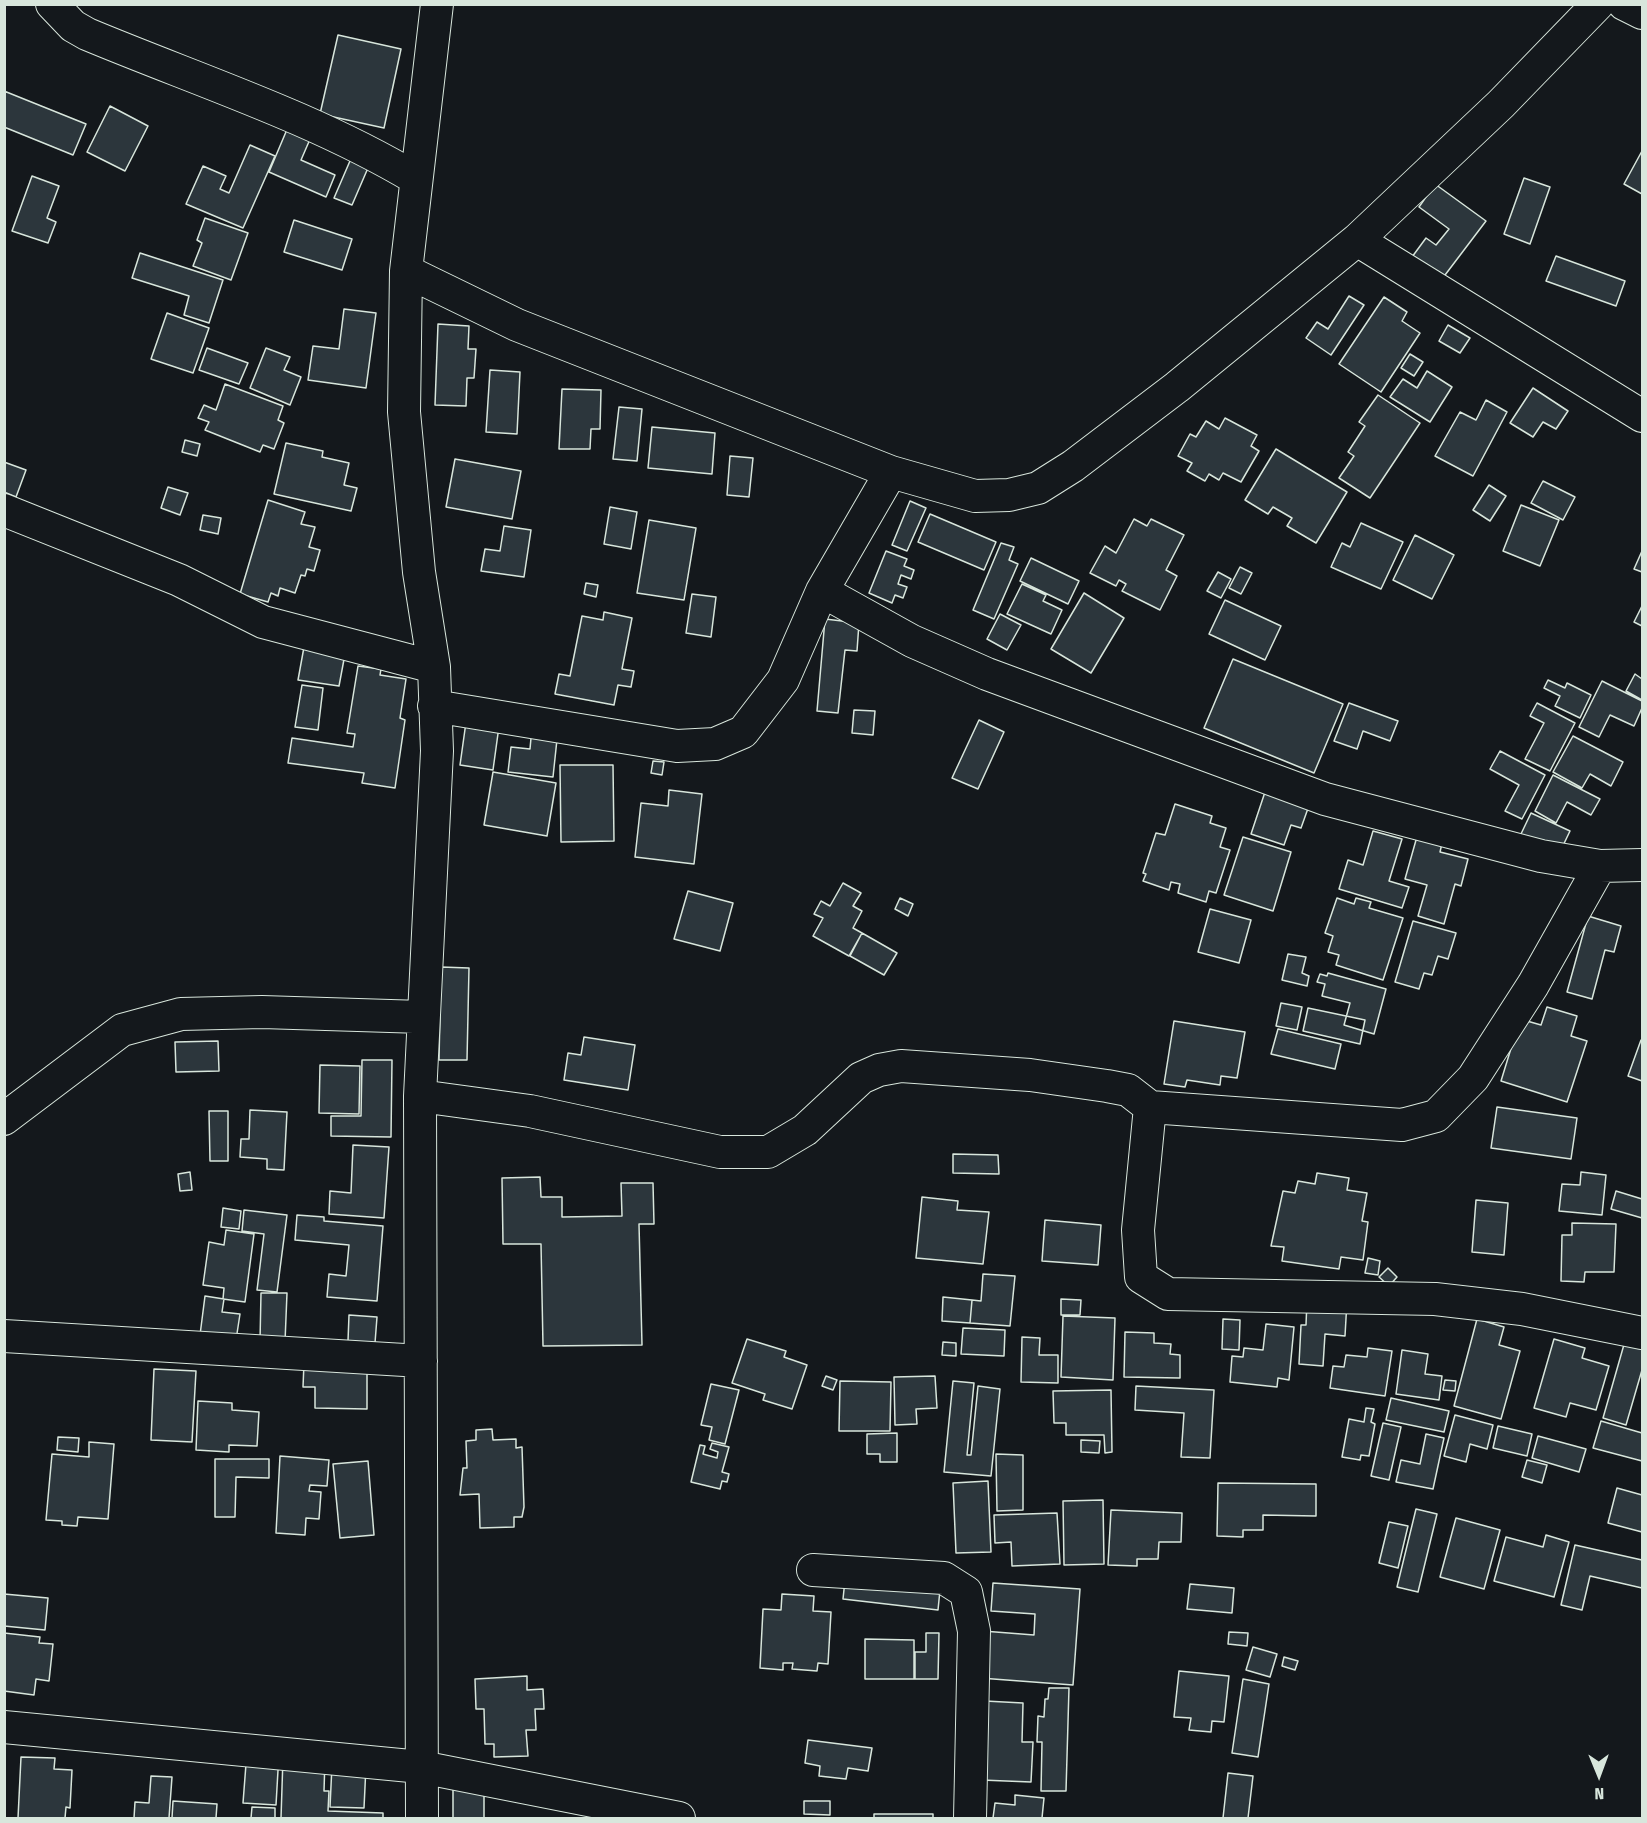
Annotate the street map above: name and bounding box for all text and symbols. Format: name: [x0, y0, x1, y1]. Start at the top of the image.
north arrow: [1569, 1745, 1629, 1805]
text: N: [1594, 1784, 1604, 1803]

